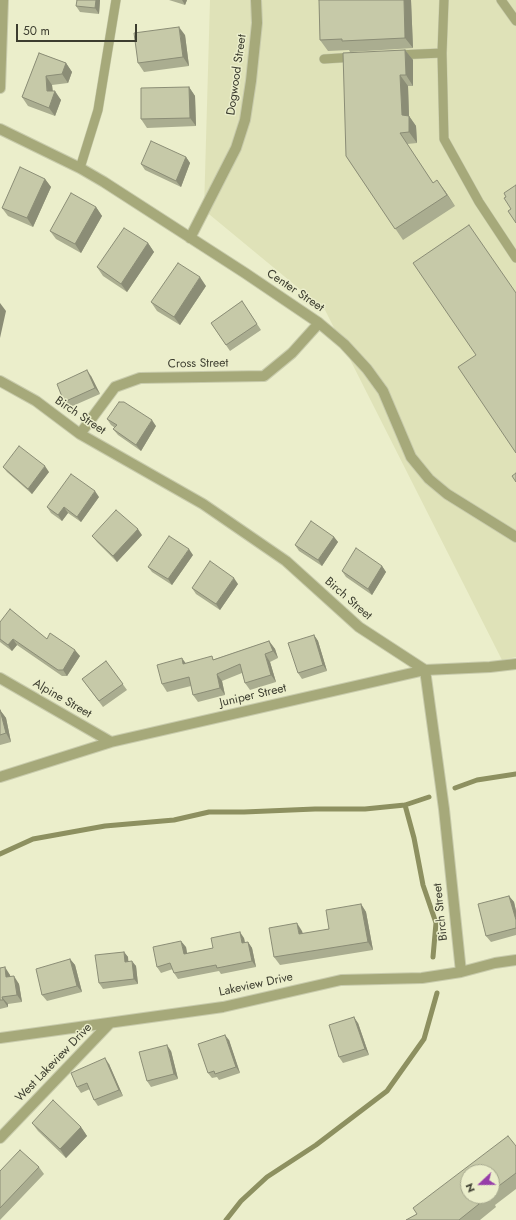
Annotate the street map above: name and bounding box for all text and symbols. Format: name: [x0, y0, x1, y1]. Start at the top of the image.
scale bar: [18, 16, 139, 42]
text: 50 m: [23, 22, 50, 40]
street label: Dogwood Street: [224, 34, 250, 116]
street label: Center Street: [264, 267, 326, 315]
street label: Cross Street: [168, 356, 228, 372]
street label: Birch Street: [52, 394, 108, 438]
street label: Birch Street: [321, 575, 375, 623]
street label: Alpine Street: [30, 676, 94, 722]
street label: Juniper Street: [218, 681, 288, 711]
street label: Birch Street: [431, 882, 451, 942]
street label: Lakeview Drive: [218, 970, 294, 1000]
street label: West Lakeview Drive: [13, 1021, 95, 1105]
north arrow: [460, 1164, 500, 1204]
text: N: [461, 1181, 479, 1195]

